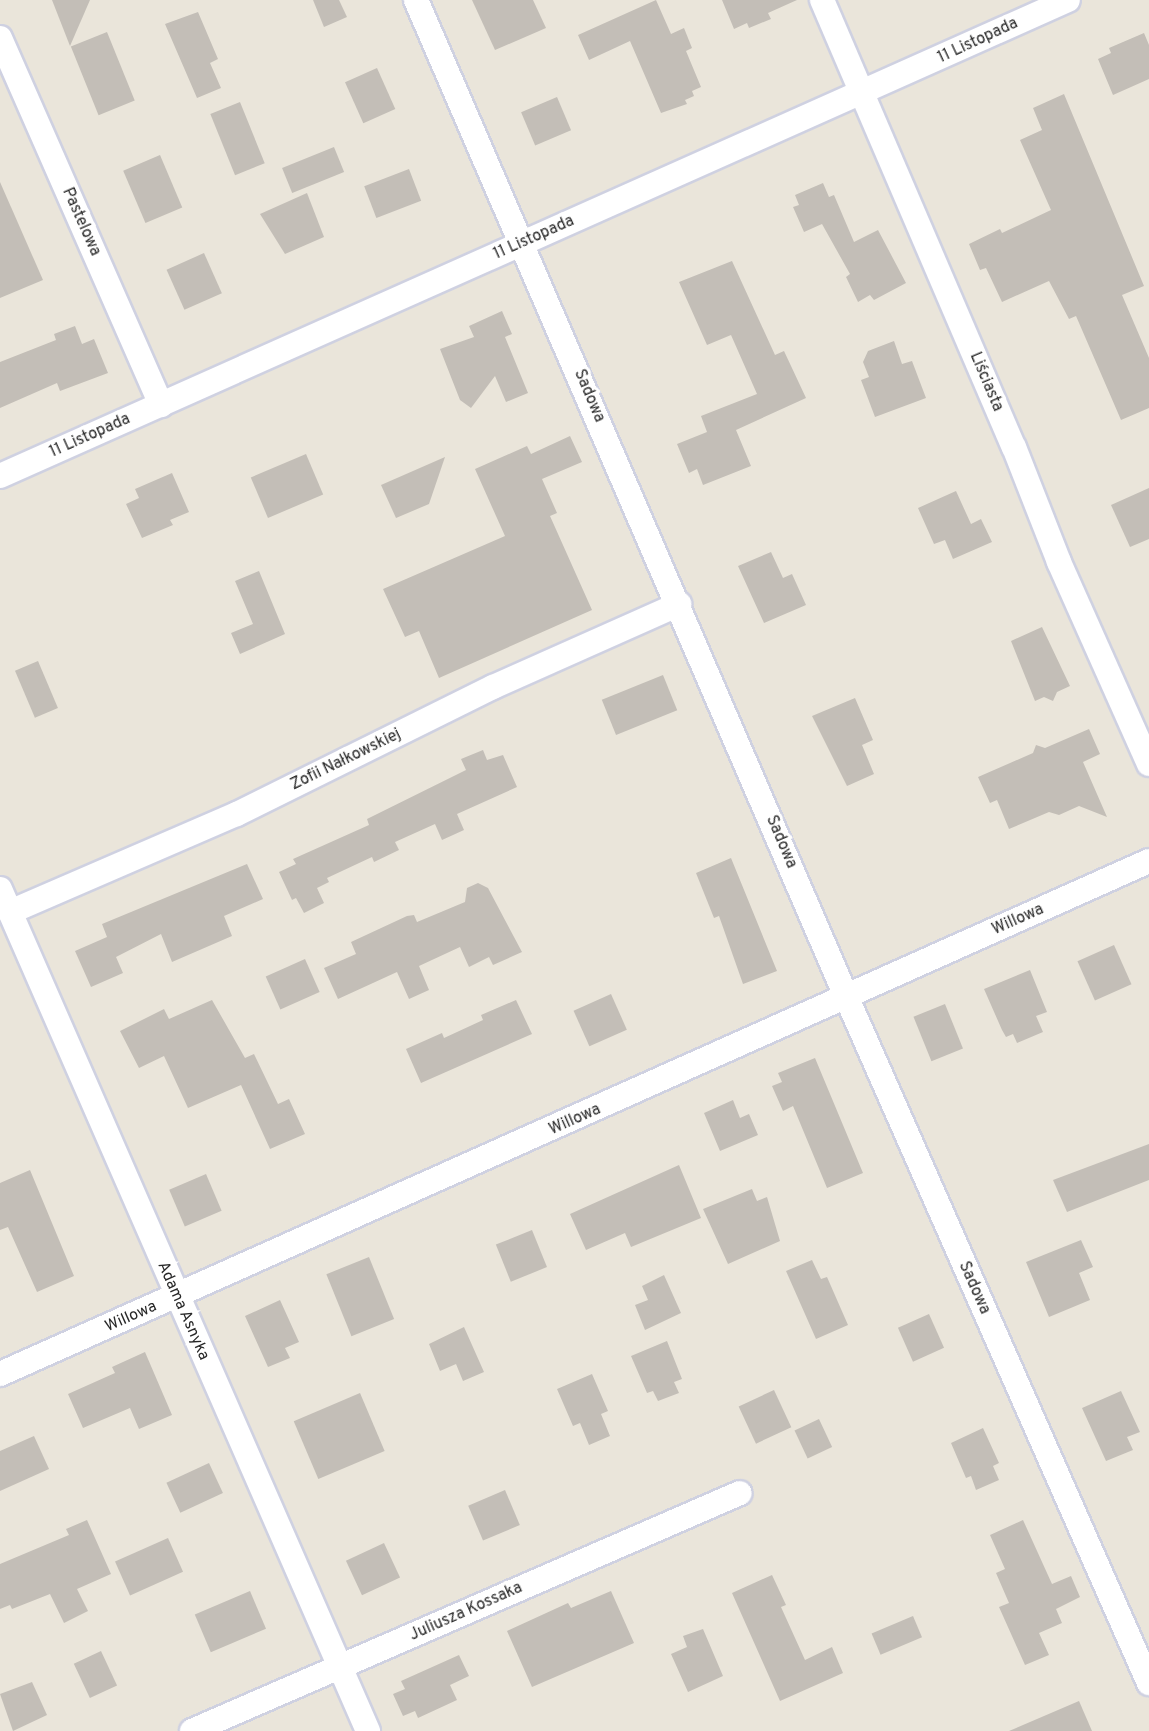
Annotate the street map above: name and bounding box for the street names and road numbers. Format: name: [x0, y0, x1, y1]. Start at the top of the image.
street label: 11 Listopada: [935, 14, 1021, 68]
street label: Pastelowa: [57, 185, 105, 259]
street label: 11 Listopada: [491, 212, 577, 264]
street label: Liściasta: [965, 349, 1007, 415]
street label: Sadowa: [569, 367, 609, 425]
street label: 11 Listopada: [47, 410, 133, 462]
street label: Zofii Nałkowskiej: [288, 725, 404, 795]
street label: Sadowa: [761, 813, 801, 871]
street label: Willowa: [989, 900, 1047, 940]
street label: Willowa: [546, 1100, 604, 1140]
street label: Adama Asnyka: [153, 1259, 213, 1363]
street label: Sadowa: [954, 1259, 994, 1317]
street label: Willowa: [102, 1297, 160, 1337]
street label: Juliusza Kossaka: [407, 1579, 525, 1645]

